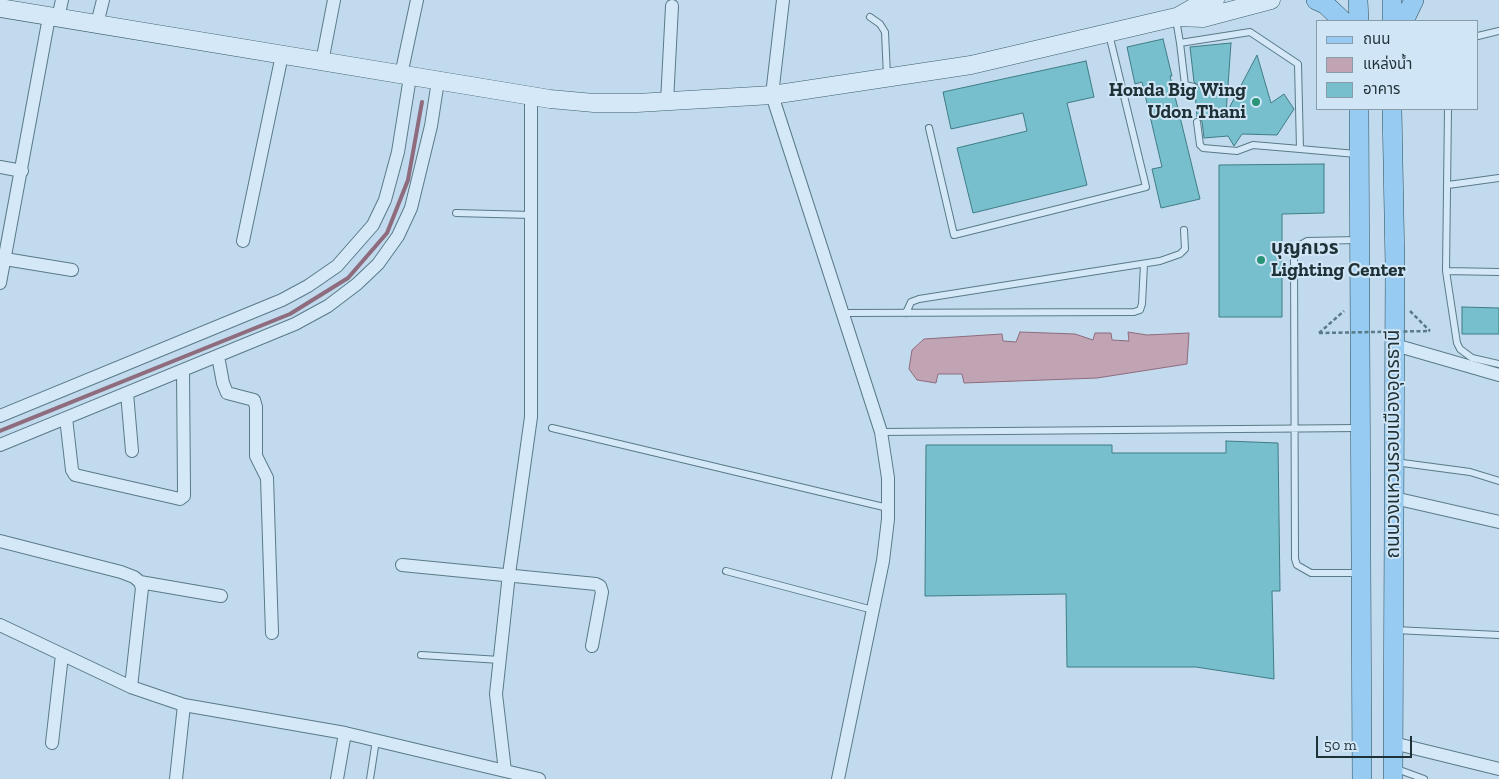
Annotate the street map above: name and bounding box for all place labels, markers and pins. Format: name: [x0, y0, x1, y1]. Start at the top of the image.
place label: Honda Big Wing Udon Thani: [1109, 80, 1246, 124]
marker: Honda Big Wing Udon Thani: [1250, 96, 1262, 108]
place label: บุญกเวร Lighting Center: [1271, 238, 1406, 282]
marker: บุญกเวร Lighting Center: [1255, 254, 1267, 266]

